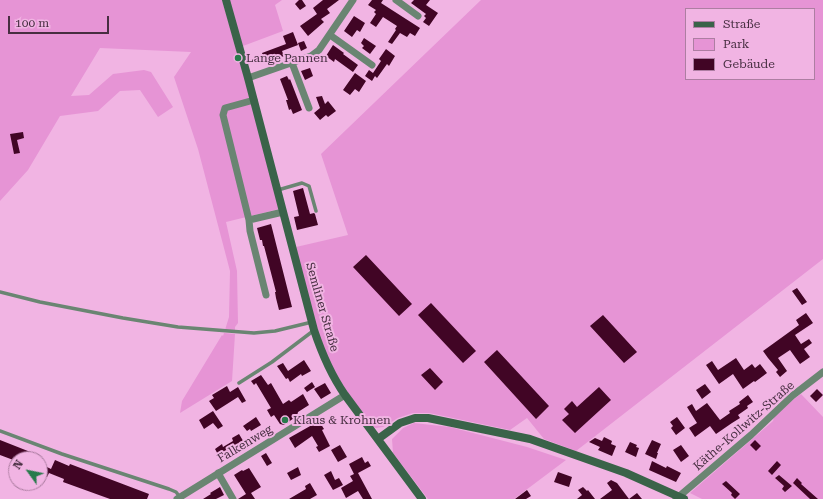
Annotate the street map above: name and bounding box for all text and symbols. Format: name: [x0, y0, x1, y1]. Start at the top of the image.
scale bar: [10, 8, 111, 34]
legend: [685, 8, 815, 80]
text: 100 m: [15, 16, 49, 30]
text: Straße: [723, 17, 760, 31]
text: Park: [723, 37, 749, 51]
place label: Lange Pannen: [246, 51, 328, 65]
marker: Lange Pannen: [233, 53, 243, 63]
text: Gebäude: [723, 57, 775, 71]
street label: Semliner Straße: [302, 261, 342, 353]
street label: Käthe-Kollwitz-Straße: [691, 378, 797, 474]
place label: Klaus & Krohnen: [293, 413, 391, 427]
marker: Klaus & Krohnen: [280, 415, 290, 425]
street label: Falkenweg: [215, 422, 275, 466]
north arrow: [8, 451, 48, 491]
text: N: [11, 458, 26, 472]

